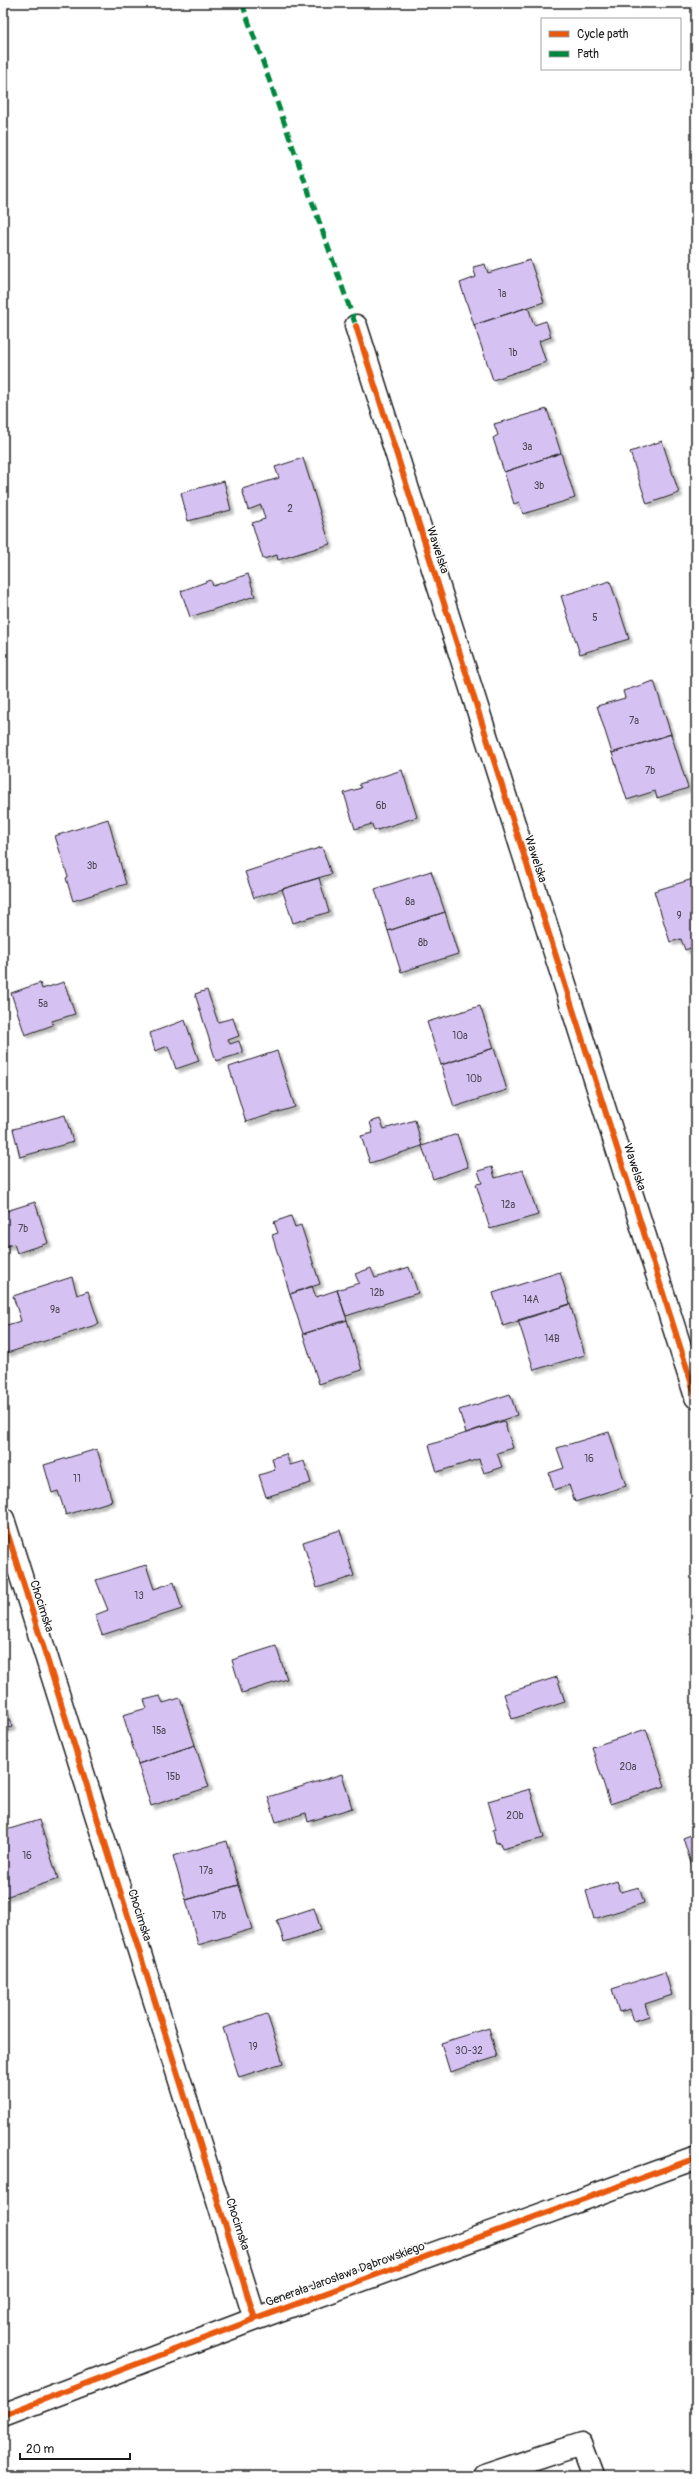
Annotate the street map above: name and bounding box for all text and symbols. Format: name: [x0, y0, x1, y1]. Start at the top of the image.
legend: [541, 18, 681, 70]
text: Cycle path: [577, 27, 629, 42]
text: Path: [577, 47, 599, 62]
house number: 1a: [498, 288, 507, 300]
house number: 1b: [509, 347, 517, 359]
house number: 3a: [522, 441, 532, 453]
house number: 3b: [534, 480, 544, 492]
house number: 2: [287, 503, 293, 515]
street label: Wawelska: [423, 525, 452, 576]
house number: 5: [592, 612, 598, 624]
house number: 7a: [629, 715, 639, 727]
house number: 7b: [645, 765, 655, 777]
house number: 6b: [376, 800, 386, 812]
street label: Wawelska: [521, 834, 550, 885]
house number: 3b: [87, 860, 97, 872]
house number: 8a: [405, 896, 415, 908]
house number: 9: [676, 910, 682, 922]
house number: 8b: [418, 937, 428, 949]
house number: 5a: [38, 998, 48, 1010]
house number: 10a: [452, 1030, 468, 1042]
house number: 10b: [466, 1073, 482, 1085]
street label: Wawelska: [620, 1142, 649, 1193]
house number: 12a: [501, 1199, 515, 1211]
house number: 7b: [18, 1223, 28, 1235]
house number: 12b: [370, 1287, 384, 1299]
house number: 14A: [523, 1294, 540, 1306]
house number: 9a: [50, 1304, 60, 1316]
house number: 14B: [544, 1333, 560, 1345]
house number: 16: [584, 1453, 594, 1465]
house number: 11: [73, 1473, 81, 1485]
street label: Chocimska: [26, 1578, 57, 1634]
house number: 13: [134, 1590, 144, 1602]
house number: 15a: [152, 1725, 166, 1737]
house number: 20a: [619, 1761, 637, 1773]
house number: 15b: [166, 1771, 180, 1783]
house number: 20b: [506, 1810, 524, 1822]
house number: 16: [22, 1850, 32, 1862]
house number: 17a: [199, 1865, 213, 1877]
street label: Chocimska: [124, 1887, 155, 1943]
house number: 17b: [212, 1910, 226, 1922]
house number: 19: [248, 2041, 258, 2053]
house number: 30-32: [455, 2045, 483, 2057]
street label: Chocimska: [222, 2196, 253, 2252]
street label: Generała Jarosława Dąbrowskiego: [264, 2238, 427, 2310]
scale bar: [20, 2435, 130, 2461]
text: 20 m: [26, 2442, 55, 2457]

